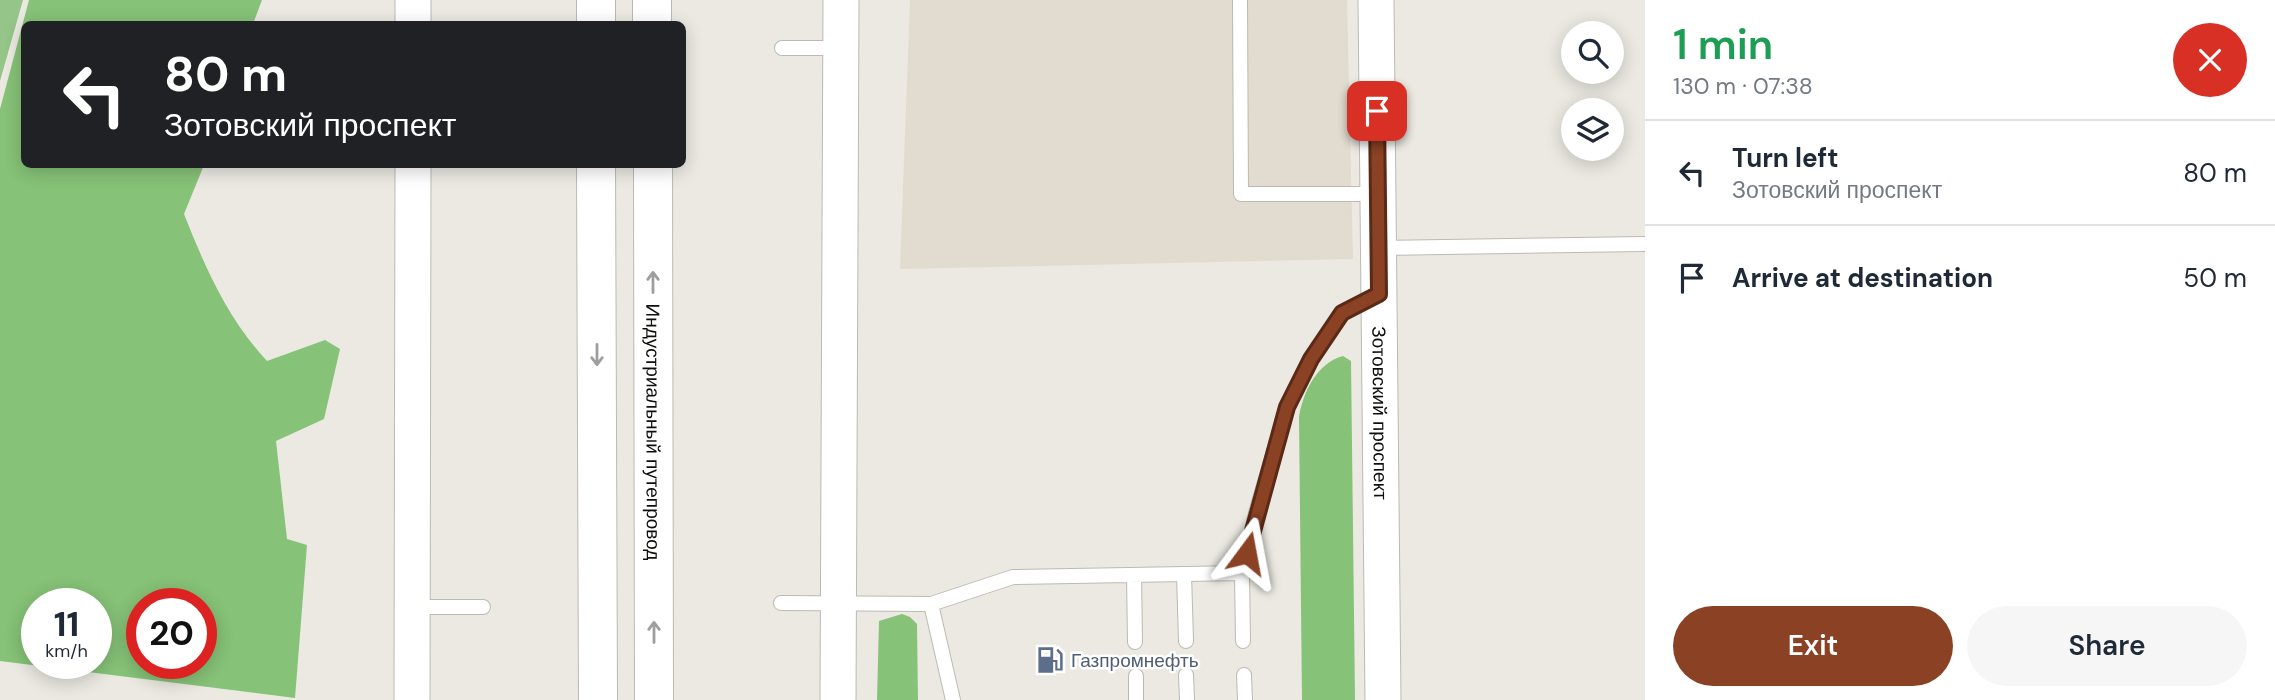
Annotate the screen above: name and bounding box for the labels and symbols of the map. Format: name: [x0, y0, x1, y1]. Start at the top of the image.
pin: [1347, 81, 1407, 141]
one-way arrow: [646, 271, 660, 294]
street label: Индустриальный путепровод: [640, 304, 666, 560]
street label: Зотовский проспект: [1366, 326, 1393, 500]
one-way arrow: [590, 343, 604, 366]
position arrow: [1210, 516, 1284, 590]
speed limit sign: 20: [126, 588, 217, 679]
one-way arrow: [647, 621, 661, 644]
fuel station icon: Газпромнефть: [1035, 645, 1065, 675]
place label: Газпромнефть: [1071, 648, 1199, 673]

